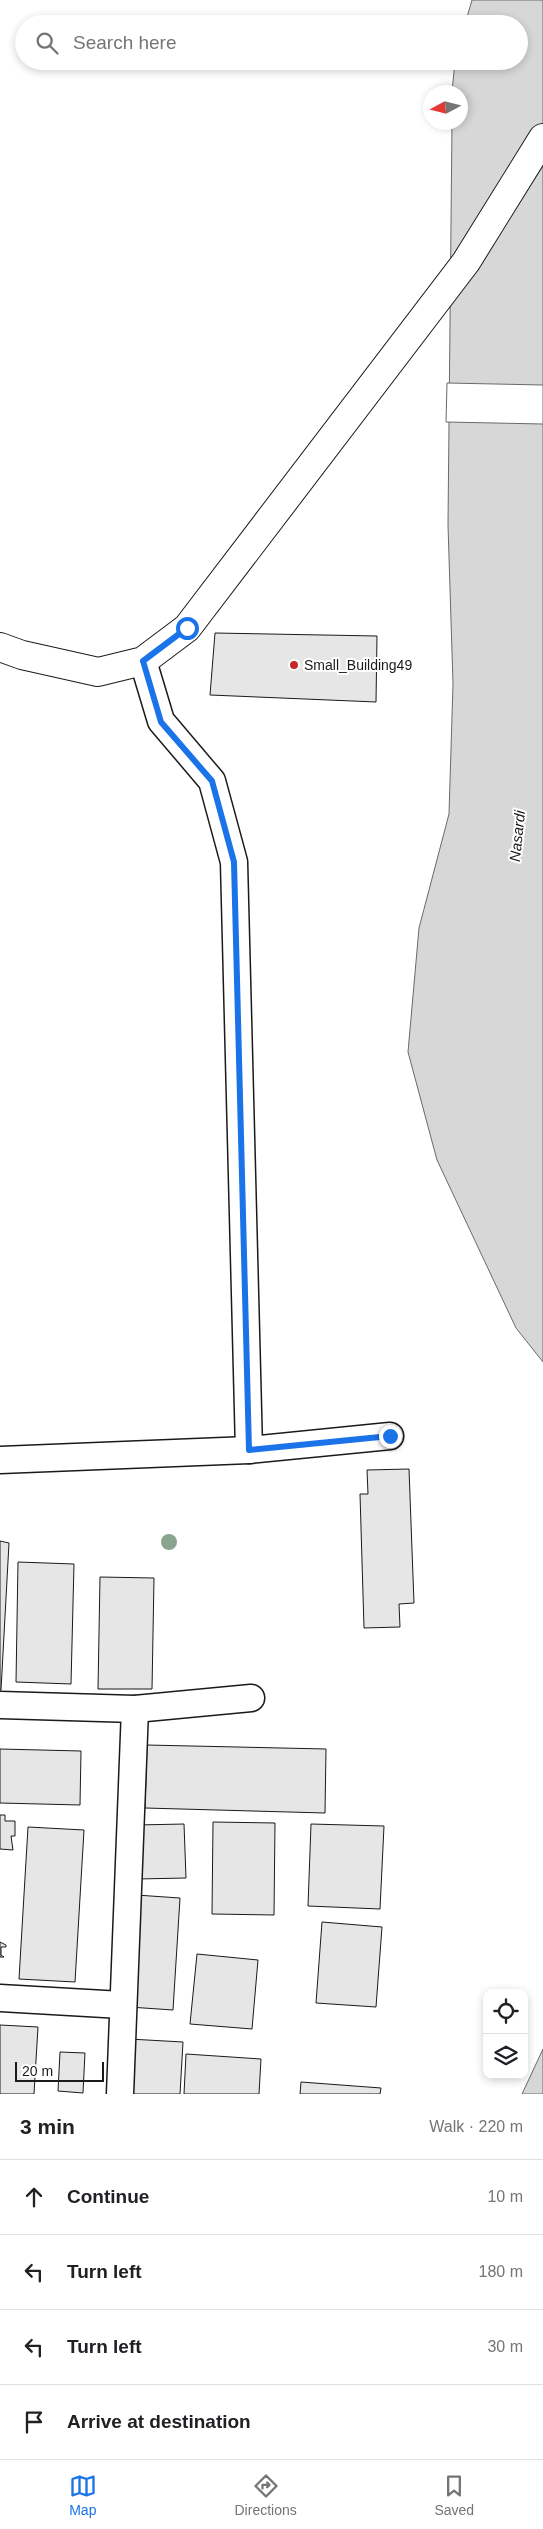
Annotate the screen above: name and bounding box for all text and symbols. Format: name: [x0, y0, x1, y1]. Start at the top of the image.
search box: [15, 15, 528, 70]
icon: search: [33, 29, 61, 57]
text: Search here: [73, 32, 177, 53]
north arrow: [423, 85, 468, 130]
route start: [176, 617, 199, 640]
place label: Small_Building49: [304, 657, 412, 673]
marker: Small_Building49: [288, 659, 300, 671]
water label: Nasardi: [506, 809, 528, 863]
route end: [379, 1425, 402, 1448]
map controls: [483, 1989, 528, 2079]
button: locate: [483, 1989, 528, 2034]
button: layers: [483, 2034, 528, 2079]
scale bar: [15, 2059, 104, 2082]
text: 20 m: [22, 2063, 53, 2079]
text: 3 min: [20, 2115, 75, 2138]
text: Walk · 220 m: [429, 2118, 523, 2135]
icon: ahead: [20, 2183, 48, 2211]
text: Continue: [67, 2186, 149, 2207]
text: 10 m: [487, 2188, 523, 2205]
icon: left: [20, 2258, 48, 2286]
text: Turn left: [67, 2261, 142, 2282]
text: 180 m: [479, 2263, 523, 2280]
icon: left: [20, 2333, 48, 2361]
text: Turn left: [67, 2336, 142, 2357]
text: 30 m: [487, 2338, 523, 2355]
icon: arrive: [20, 2408, 48, 2436]
text: Arrive at destination: [67, 2411, 251, 2432]
tab: Map: [69, 2472, 97, 2518]
tab: Directions: [235, 2472, 297, 2518]
tab: Saved: [434, 2472, 474, 2518]

